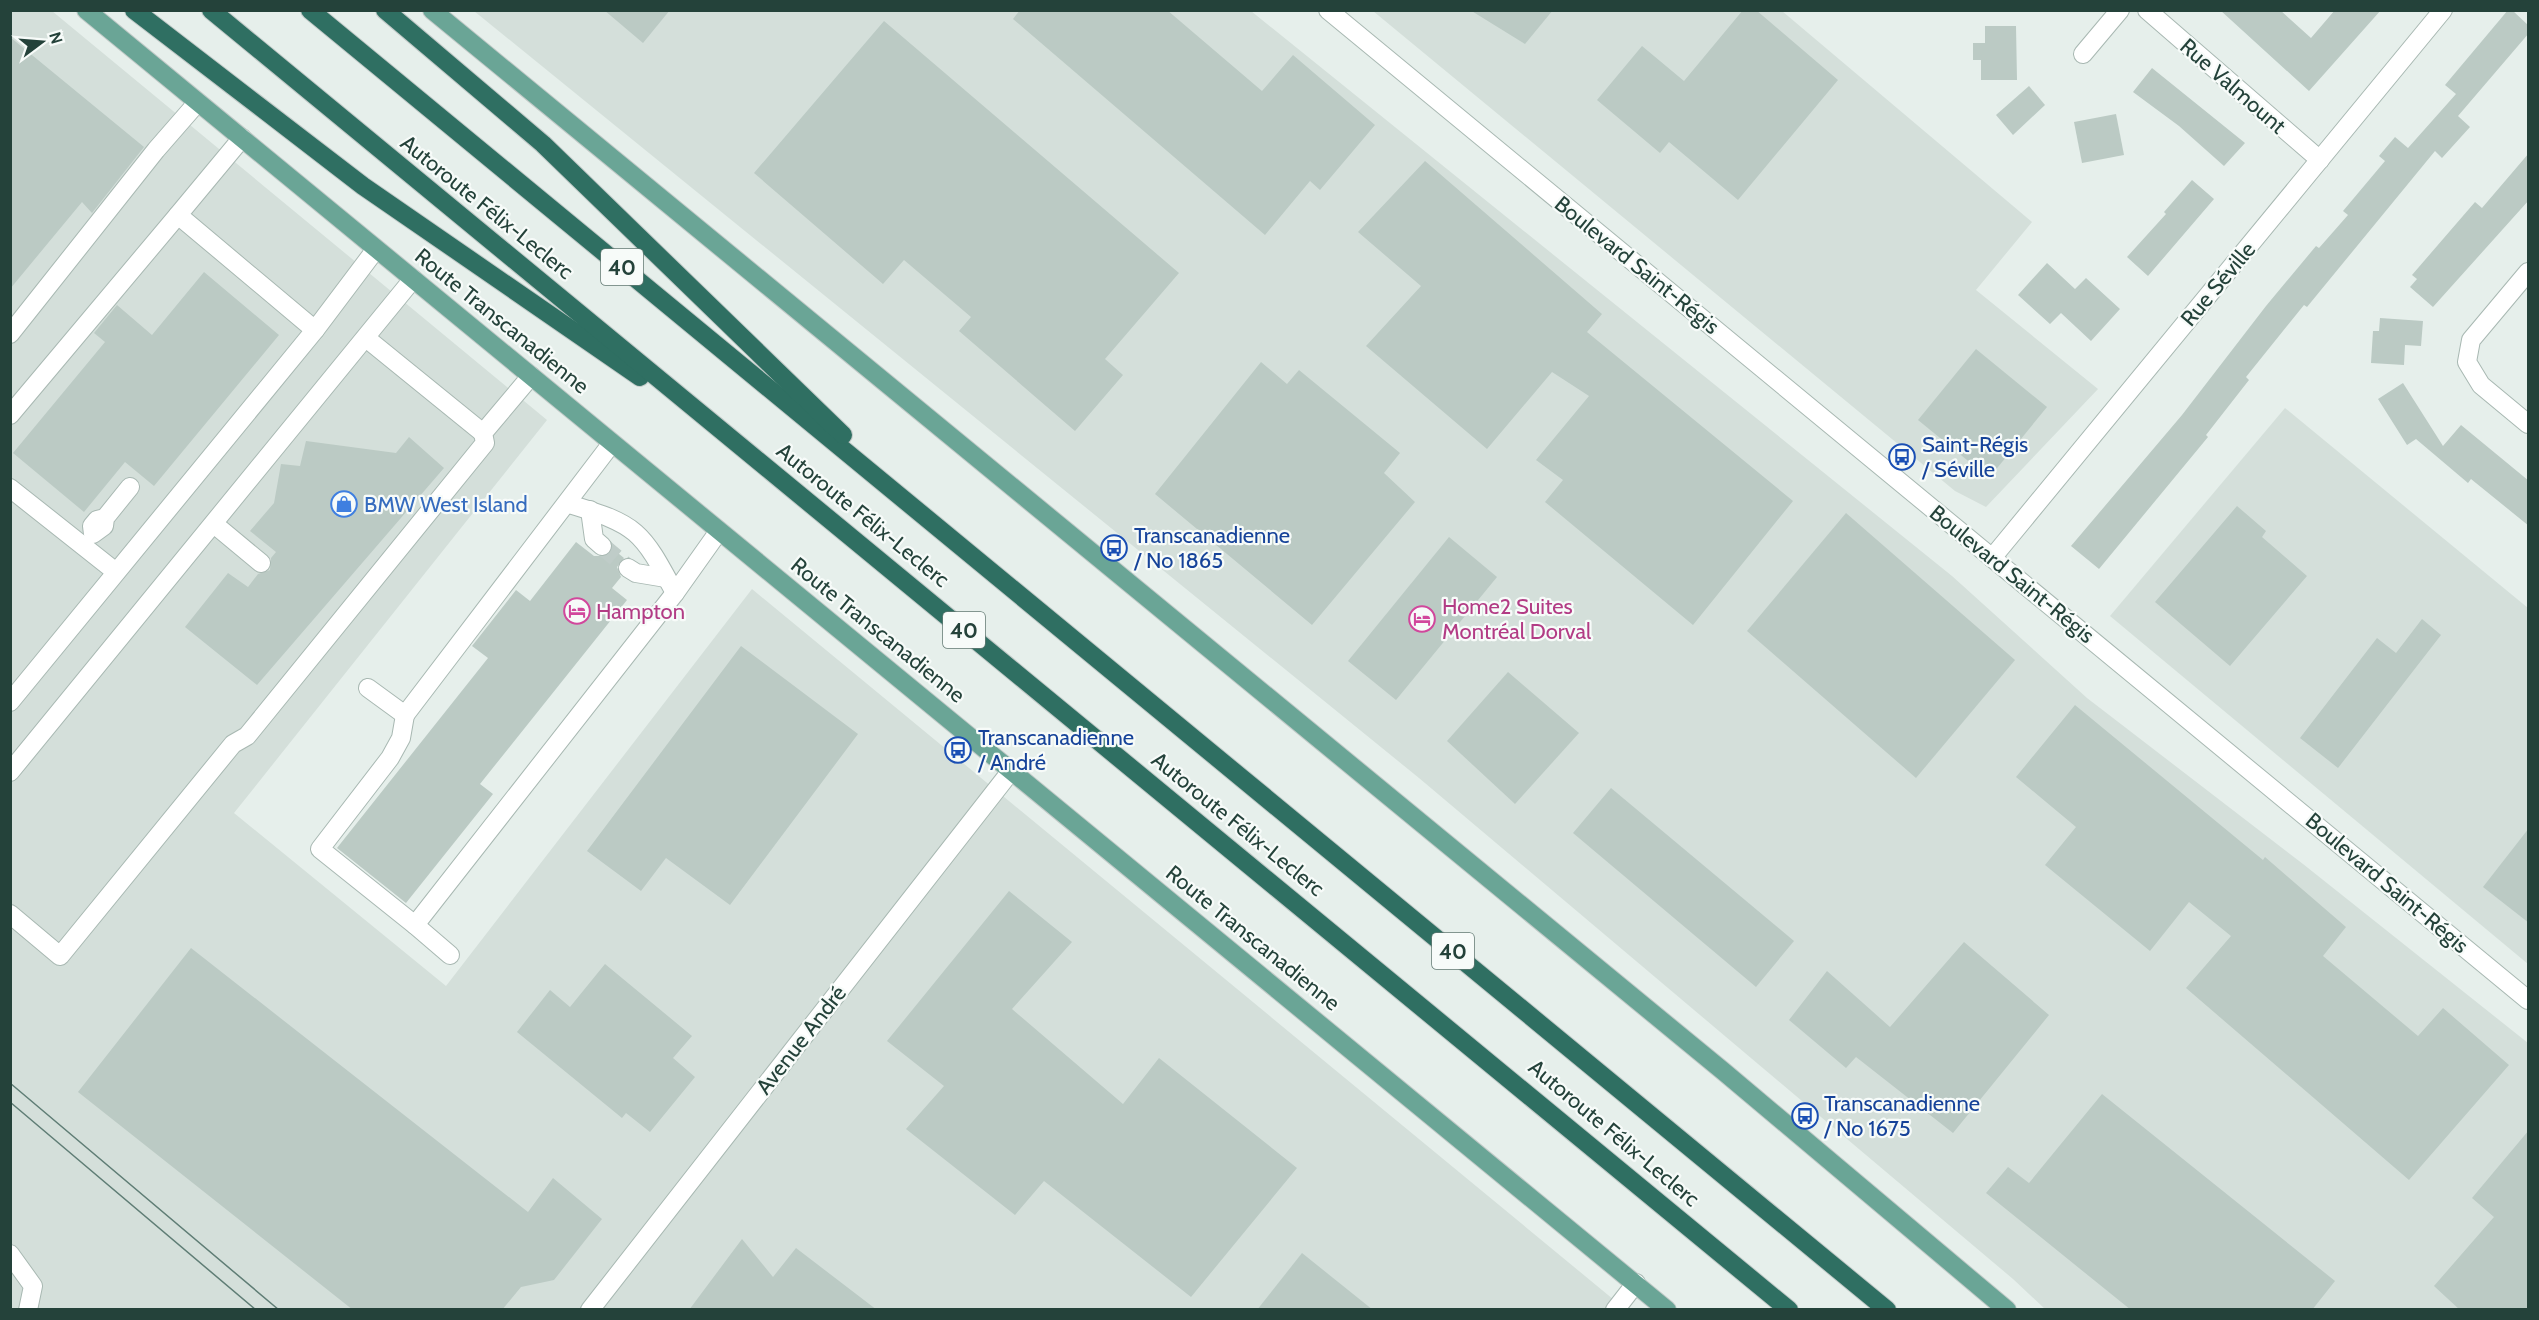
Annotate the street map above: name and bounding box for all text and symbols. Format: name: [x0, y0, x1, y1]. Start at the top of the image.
north arrow: [12, 12, 72, 72]
text: N: [45, 30, 67, 46]
street label: Rue Valmount: [2175, 33, 2292, 140]
street label: Autoroute Félix-Leclerc: [395, 129, 579, 285]
street label: Boulevard Saint-Régis: [1549, 190, 1725, 340]
street label: Rue Séville: [2175, 236, 2261, 332]
street label: Route Transcanadienne: [410, 243, 594, 399]
road number: 40: [601, 249, 643, 285]
place label: Saint-Régis / Séville: [1921, 431, 2028, 483]
street label: Autoroute Félix-Leclerc: [771, 437, 955, 593]
bus stop icon: Saint-Régis / Séville: [1887, 442, 1917, 472]
shop icon: BMW West Island: [329, 489, 359, 519]
place label: BMW West Island: [364, 491, 528, 518]
street label: Boulevard Saint-Régis: [1924, 499, 2100, 649]
place label: Transcanadienne / No 1865: [1133, 522, 1290, 574]
bus stop icon: Transcanadienne / No 1865: [1099, 533, 1129, 563]
street label: Route Transcanadienne: [786, 552, 970, 708]
place label: Home2 Suites Montréal Dorval: [1442, 593, 1592, 645]
hotel icon: Hampton: [562, 596, 592, 626]
place label: Hampton: [596, 598, 685, 625]
hotel icon: Home2 Suites Montréal Dorval: [1407, 604, 1437, 634]
road number: 40: [943, 612, 985, 648]
place label: Transcanadienne / André: [977, 724, 1134, 776]
bus stop icon: Transcanadienne / André: [943, 735, 973, 765]
street label: Autoroute Félix-Leclerc: [1146, 746, 1330, 902]
street label: Boulevard Saint-Régis: [2300, 807, 2474, 959]
street label: Route Transcanadienne: [1161, 860, 1345, 1016]
road number: 40: [1432, 933, 1474, 969]
street label: Avenue André: [750, 980, 852, 1100]
street label: Autoroute Félix-Leclerc: [1523, 1054, 1705, 1212]
place label: Transcanadienne / No 1675: [1823, 1090, 1980, 1142]
bus stop icon: Transcanadienne / No 1675: [1790, 1101, 1820, 1131]

